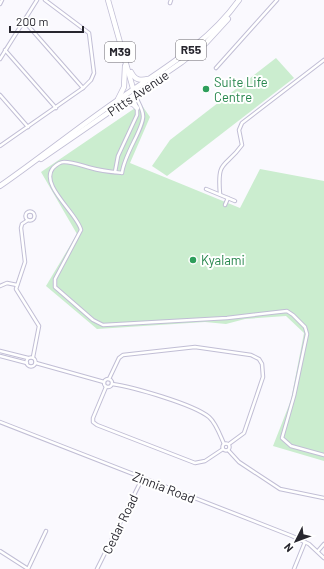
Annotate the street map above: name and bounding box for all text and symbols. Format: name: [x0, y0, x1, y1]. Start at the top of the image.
scale bar: [10, 8, 83, 34]
text: 200 m: [16, 14, 48, 28]
road number: R55: [176, 40, 206, 60]
road number: M39: [105, 42, 135, 62]
street label: Pitts Avenue: [104, 67, 172, 119]
place label: Suite Life Centre: [214, 74, 268, 105]
marker: Suite Life Centre: [201, 84, 211, 94]
place label: Kyalami: [201, 252, 245, 268]
marker: Kyalami: [188, 255, 198, 265]
street label: Zinnia Road: [130, 468, 198, 506]
street label: Cedar Road: [99, 491, 141, 557]
north arrow: [276, 521, 316, 561]
text: N: [281, 541, 295, 555]

